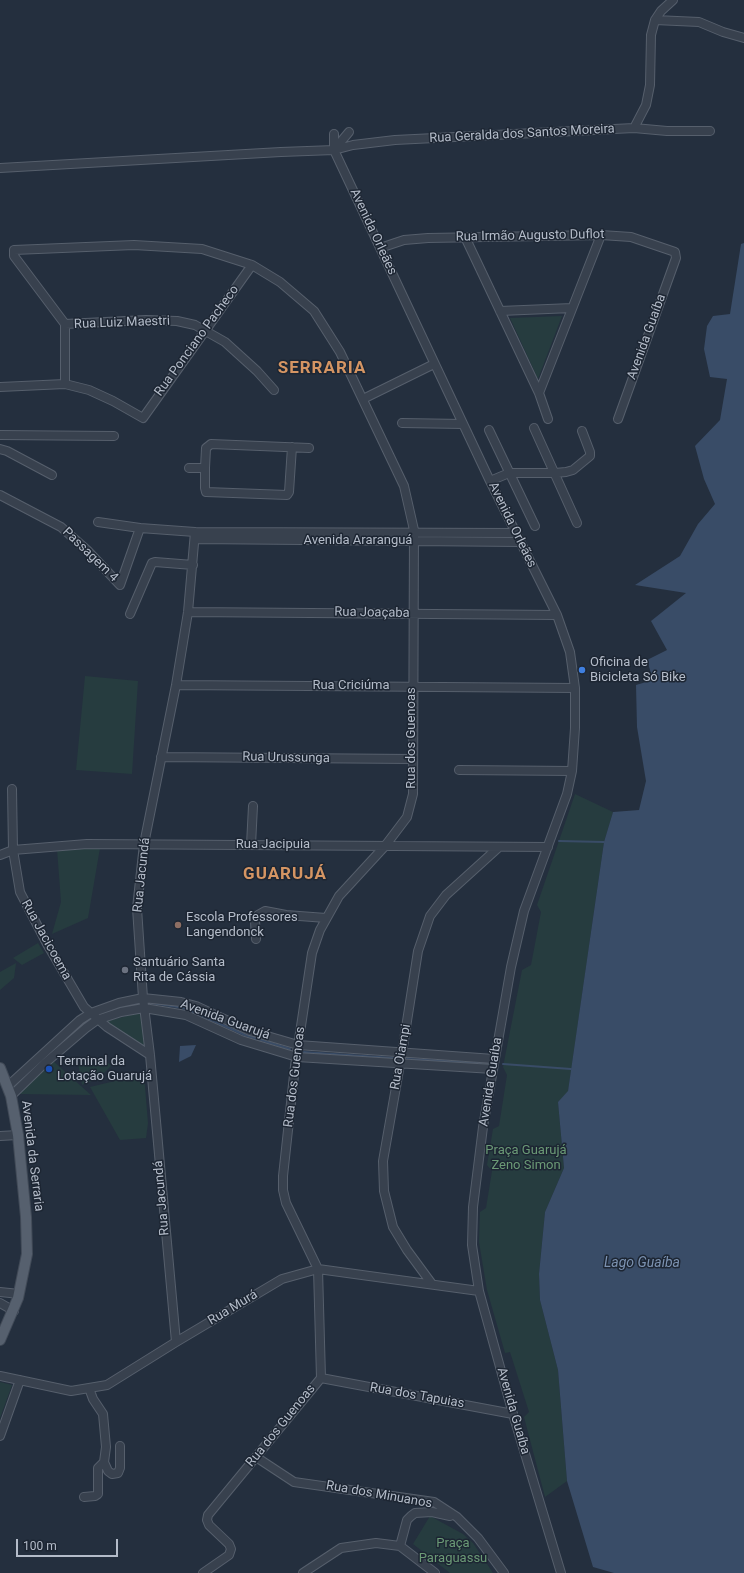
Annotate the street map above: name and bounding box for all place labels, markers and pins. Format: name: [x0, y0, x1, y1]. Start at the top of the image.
place label: Oficina de Bicicleta Só Bike: [590, 655, 686, 686]
marker: Oficina de Bicicleta Só Bike: [577, 665, 587, 675]
place label: Escola Professores Langendonck: [186, 910, 298, 941]
marker: Escola Professores Langendonck: [173, 920, 183, 930]
place label: Santuário Santa Rita de Cássia: [133, 955, 225, 986]
marker: Santuário Santa Rita de Cássia: [120, 965, 130, 975]
place label: Terminal da Lotação Guarujá: [57, 1054, 152, 1085]
marker: Terminal da Lotação Guarujá: [44, 1064, 54, 1074]

